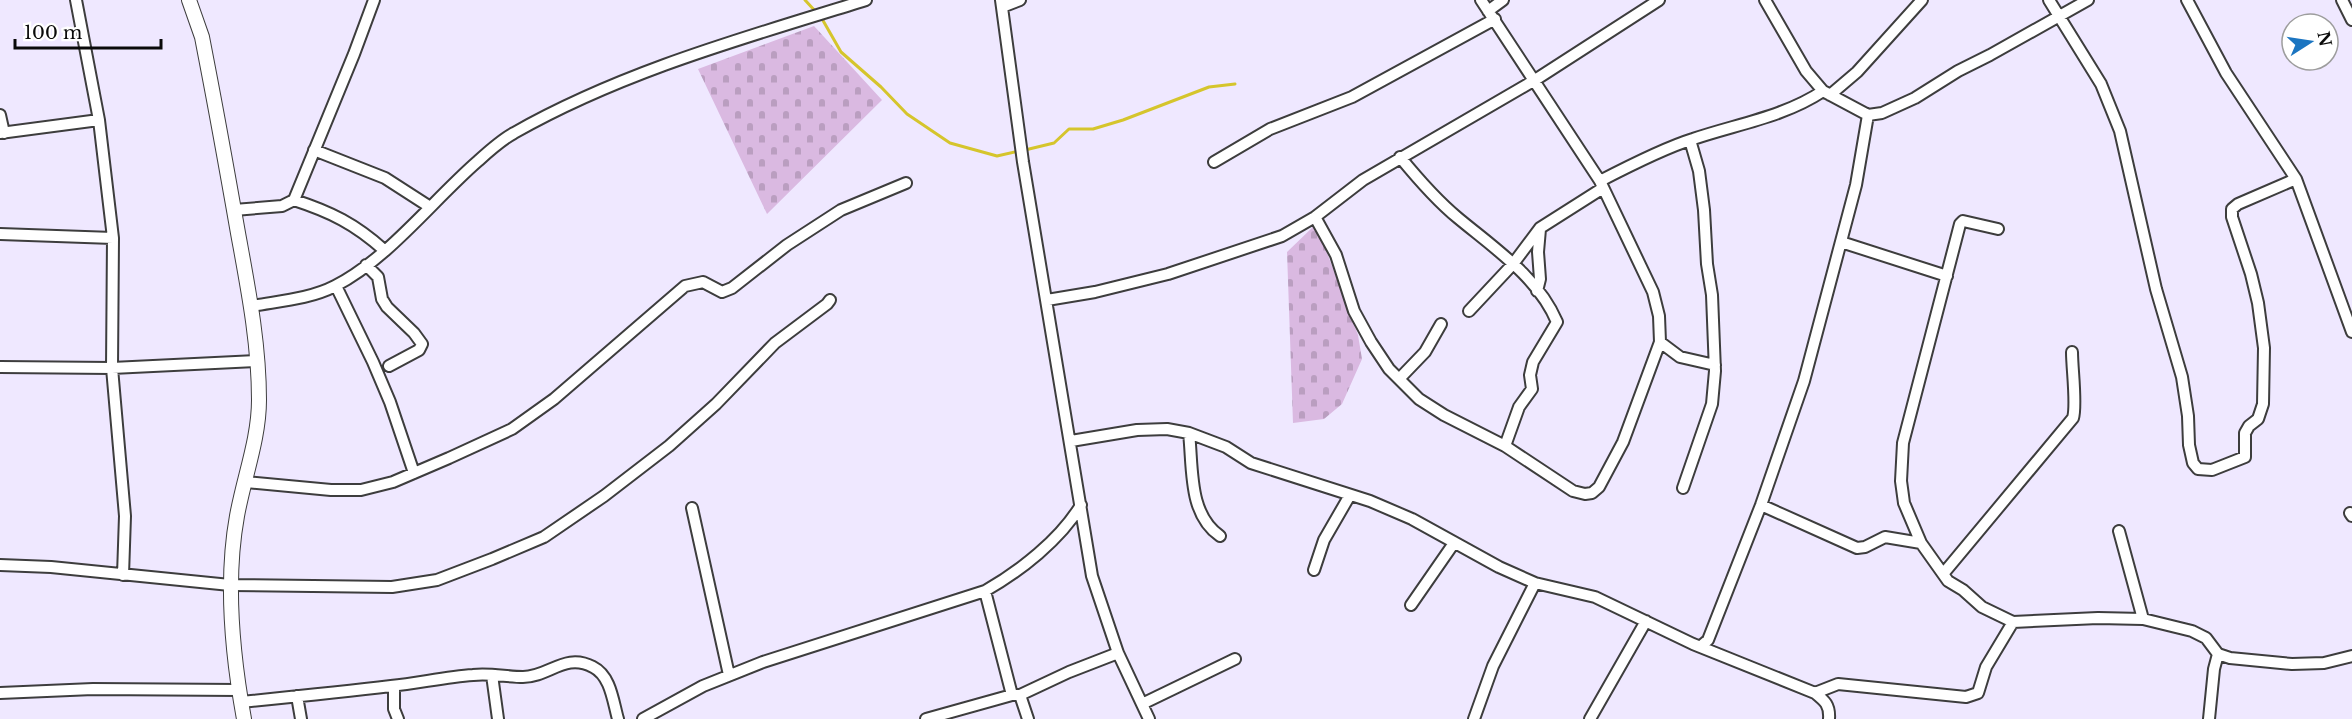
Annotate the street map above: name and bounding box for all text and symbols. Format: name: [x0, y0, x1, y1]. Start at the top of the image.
scale bar: [15, 12, 160, 50]
north arrow: [2280, 12, 2340, 72]
text: 100 m: [24, 22, 82, 44]
text: N: [2313, 29, 2336, 48]

